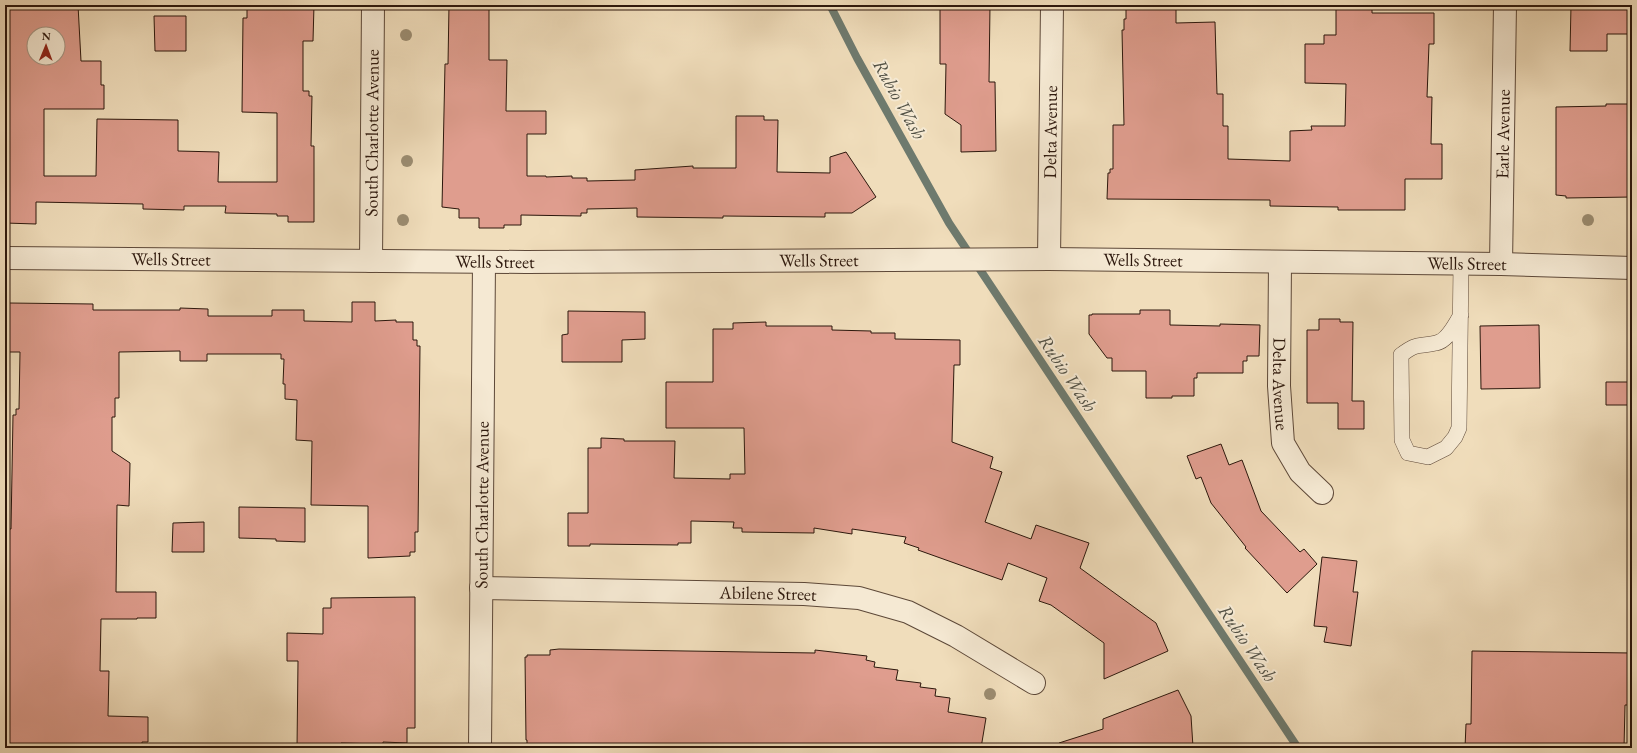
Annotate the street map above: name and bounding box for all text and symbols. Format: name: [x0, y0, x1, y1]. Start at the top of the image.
north arrow: [26, 26, 66, 66]
text: N: [42, 29, 51, 43]
street label: South Charlotte Avenue: [359, 49, 384, 217]
water label: Rubio Wash: [867, 55, 932, 144]
street label: Delta Avenue: [1038, 85, 1062, 179]
street label: Earle Avenue: [1490, 89, 1515, 179]
street label: Wells Street: [131, 247, 211, 271]
street label: Wells Street: [779, 248, 859, 272]
street label: Wells Street: [1103, 248, 1183, 271]
street label: Wells Street: [455, 249, 535, 273]
street label: Wells Street: [1427, 251, 1507, 275]
water label: Rubio Wash: [1033, 330, 1103, 417]
street label: Delta Avenue: [1268, 337, 1294, 431]
street label: South Charlotte Avenue: [469, 421, 494, 589]
street label: Abilene Street: [718, 580, 818, 606]
water label: Rubio Wash: [1213, 600, 1283, 687]

